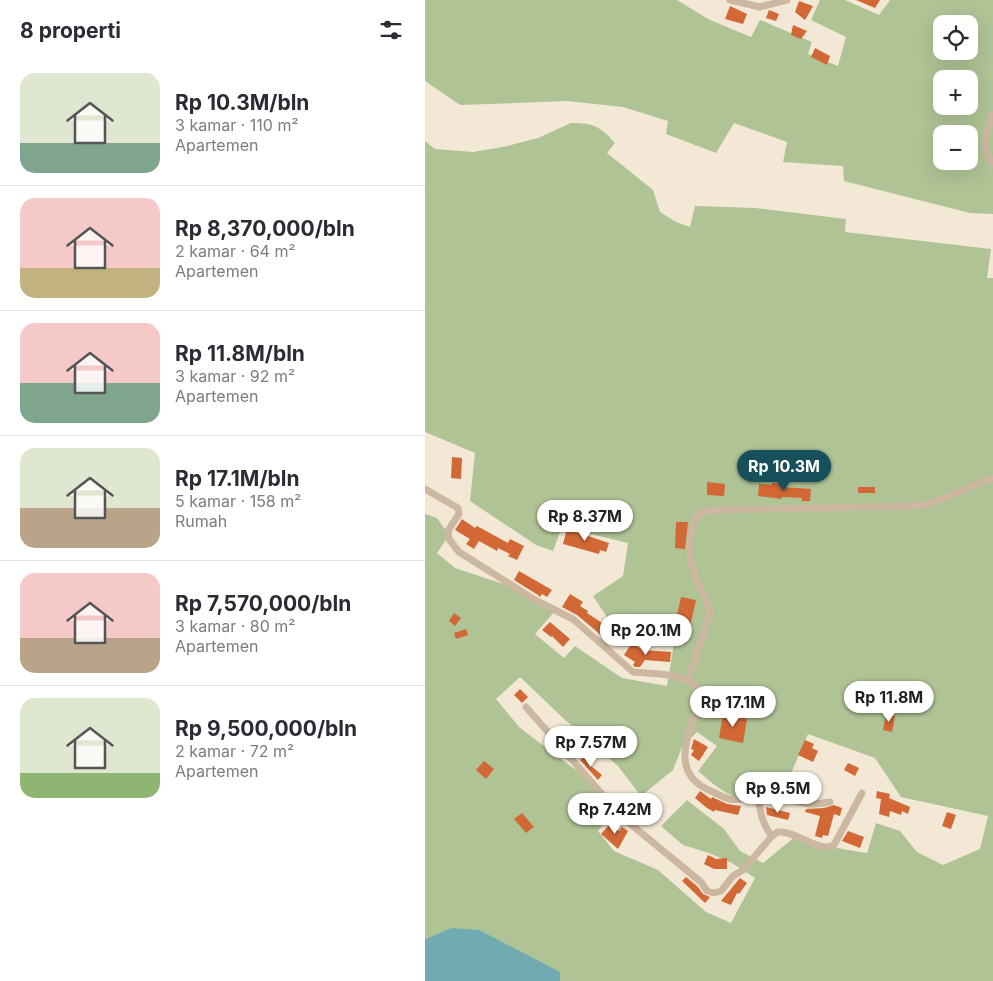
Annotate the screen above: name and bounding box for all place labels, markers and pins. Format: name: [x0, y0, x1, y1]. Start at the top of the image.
pin: Rp 10.3M: [732, 450, 836, 492]
pin: Rp 8.37M: [533, 500, 637, 542]
pin: Rp 20.1M: [594, 614, 698, 656]
pin: Rp 11.8M: [837, 680, 941, 723]
pin: Rp 17.1M: [681, 686, 785, 728]
pin: Rp 7.57M: [539, 726, 643, 768]
pin: Rp 9.5M: [732, 772, 824, 814]
pin: Rp 7.42M: [563, 792, 667, 835]

